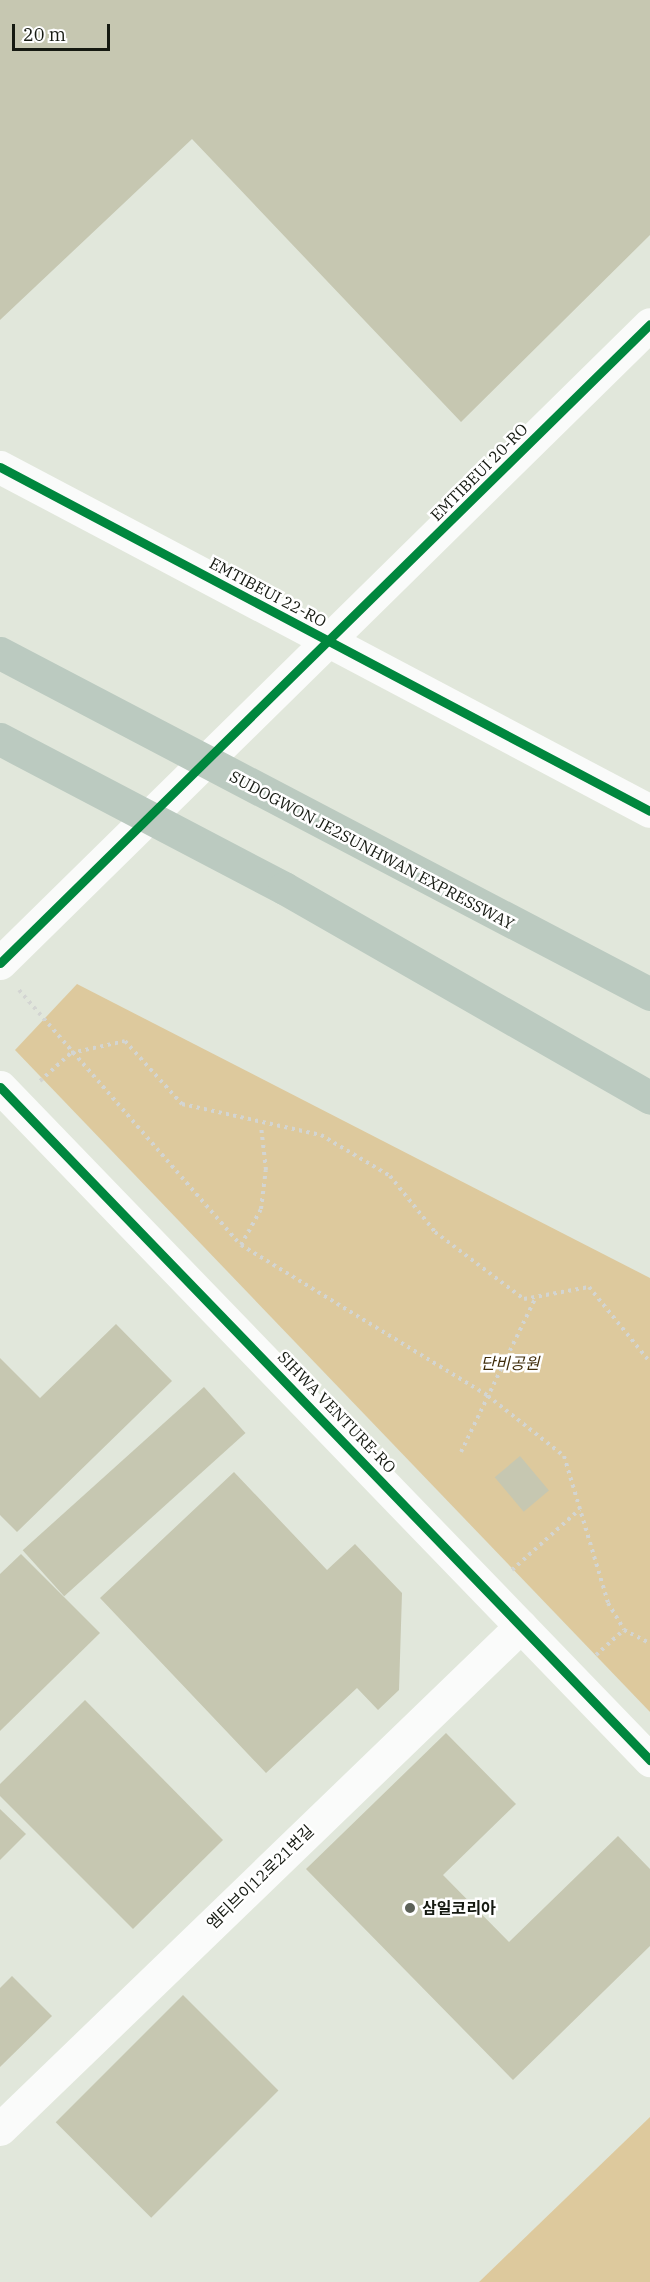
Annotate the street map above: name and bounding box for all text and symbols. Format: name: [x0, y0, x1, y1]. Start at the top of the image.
scale bar: [15, 12, 112, 50]
text: 20 m: [23, 23, 66, 46]
street label: EMTIBEUI 20-RO: [426, 419, 532, 525]
street label: EMTIBEUI 22-RO: [206, 553, 330, 631]
street label: SUDOGWON JE2SUNHWAN EXPRESSWAY: [226, 767, 518, 933]
street label: SIHWA VENTURE-RO: [274, 1347, 400, 1477]
park label: 단비공원: [481, 1353, 539, 1373]
street label: 엠티브이12로21번길: [202, 1821, 318, 1933]
place label: 삼일코리아: [422, 1898, 496, 1918]
marker: 삼일코리아: [403, 1901, 417, 1915]

